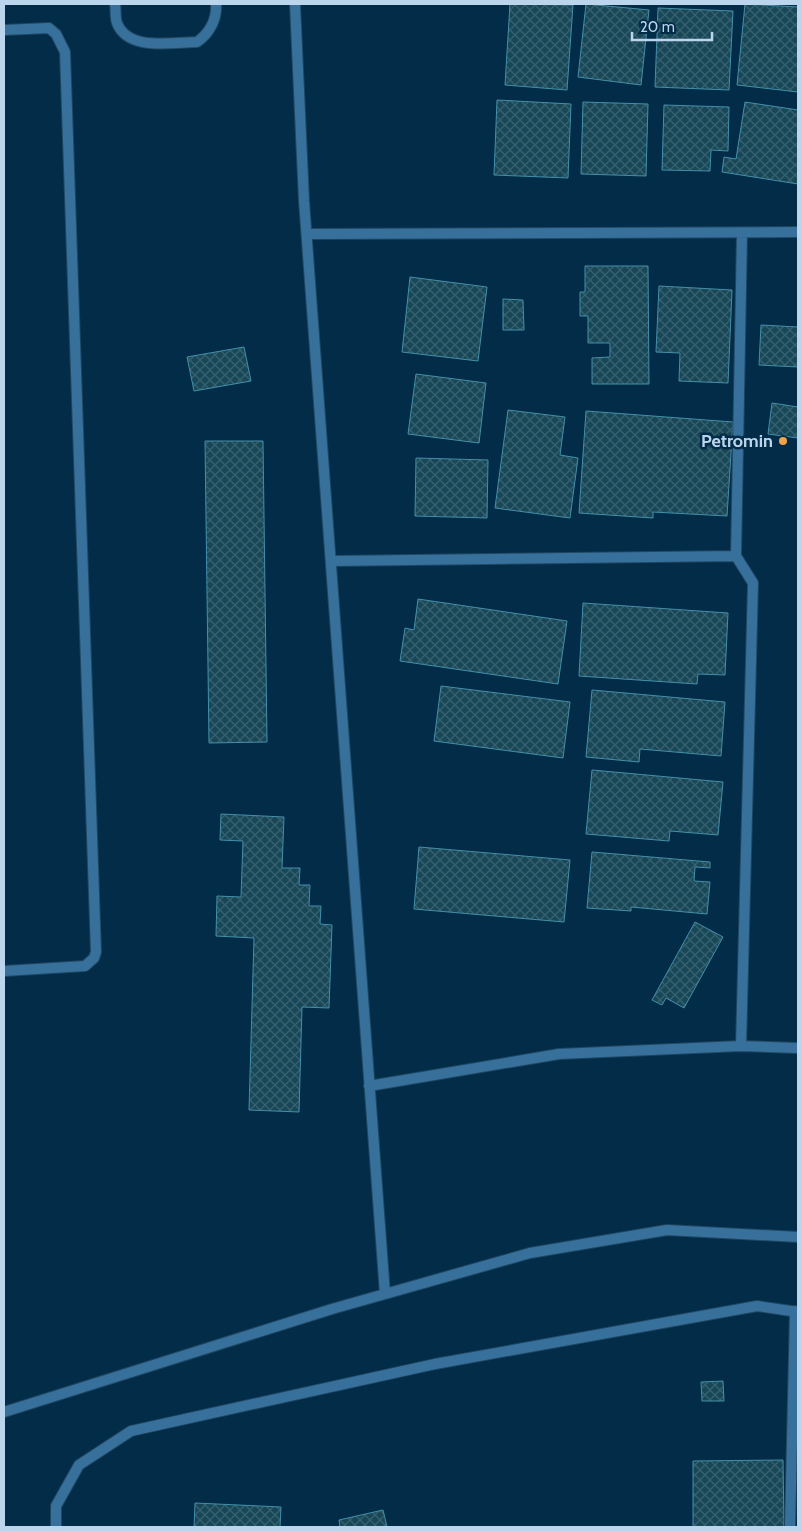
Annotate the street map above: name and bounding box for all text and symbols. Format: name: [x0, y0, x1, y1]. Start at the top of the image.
scale bar: [632, 10, 712, 42]
text: 20 m: [640, 18, 675, 36]
place label: Petromin: [701, 430, 773, 452]
marker: Petromin: [777, 435, 789, 447]

